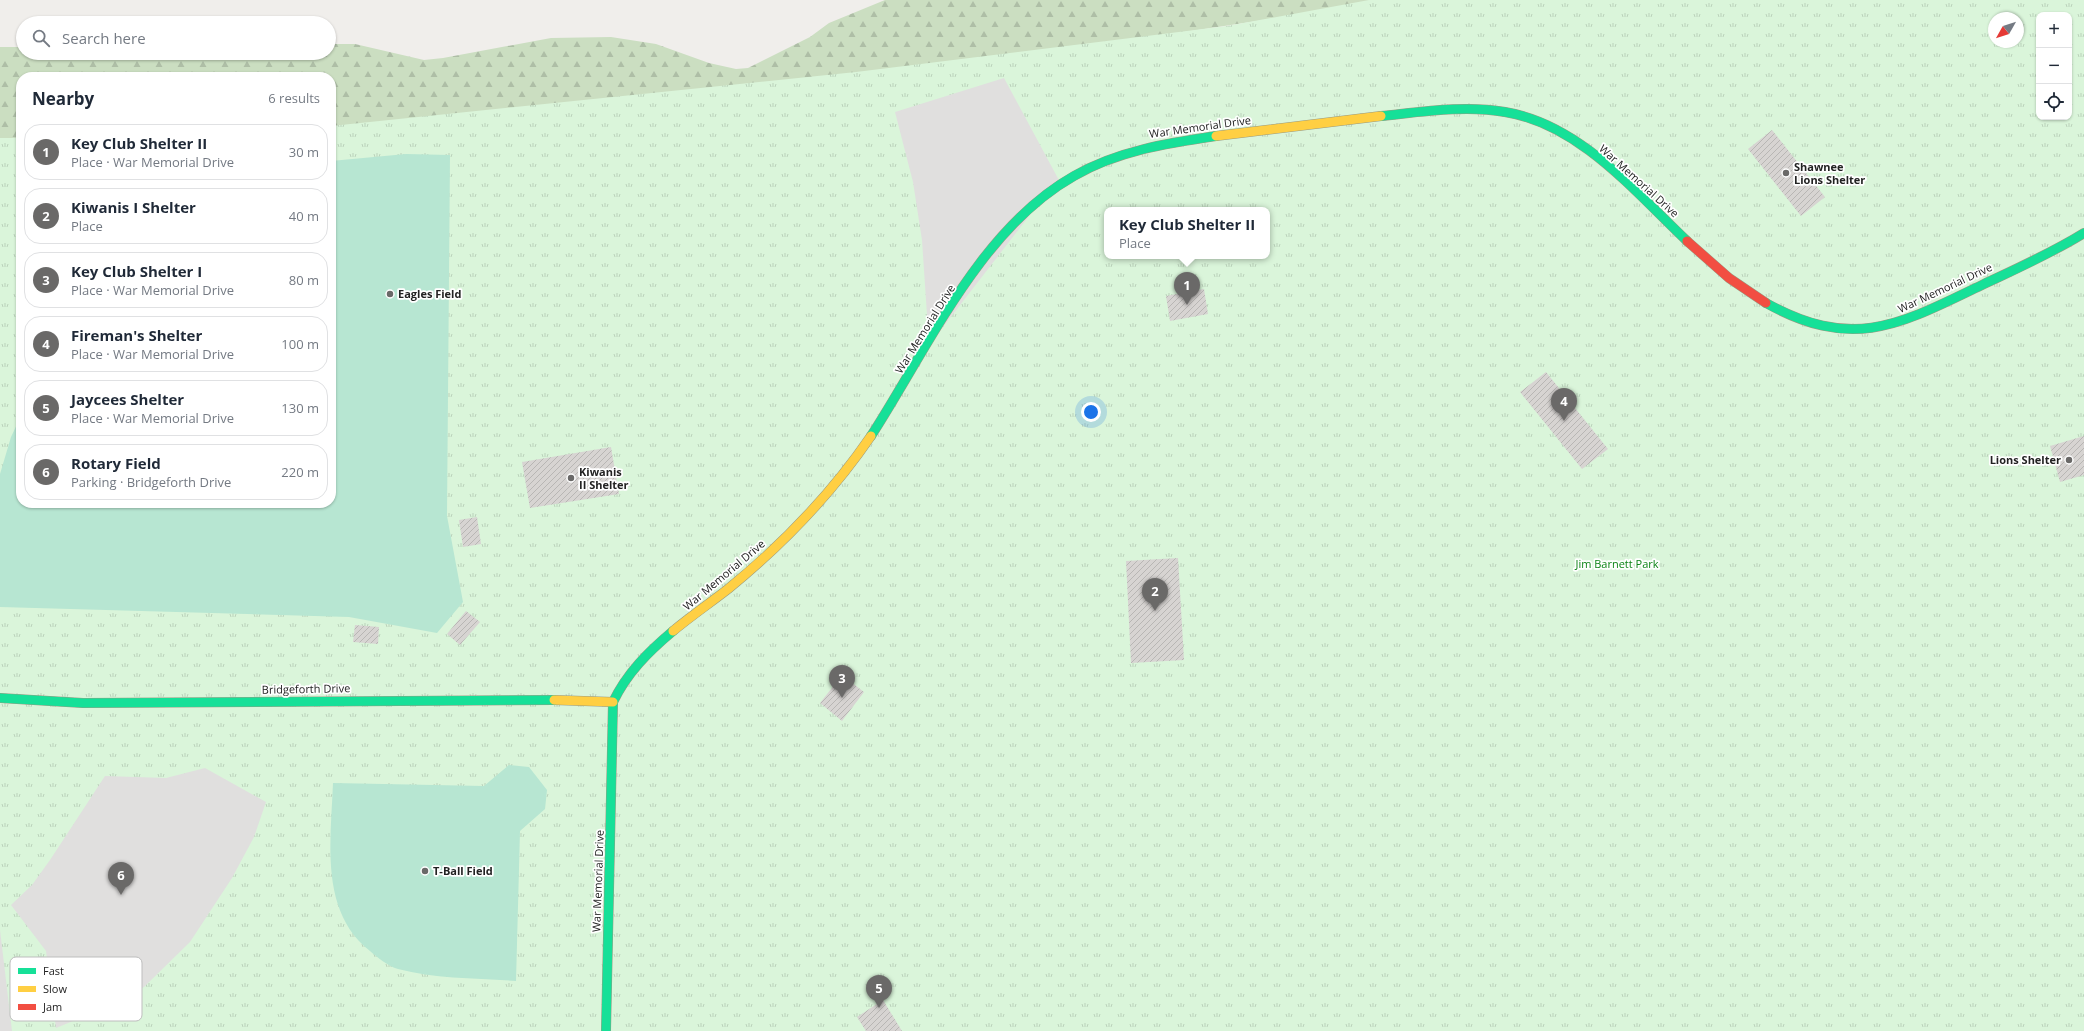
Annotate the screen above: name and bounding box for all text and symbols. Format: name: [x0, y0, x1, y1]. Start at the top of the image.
north arrow: [1988, 12, 2024, 48]
map controls: [2036, 12, 2072, 120]
button: +: [2036, 12, 2072, 48]
search box: [16, 16, 336, 60]
icon: search: [30, 27, 52, 49]
text: Search here: [62, 28, 146, 48]
button: −: [2036, 48, 2072, 84]
button: locate: [2036, 84, 2072, 120]
text: Nearby: [32, 87, 94, 110]
text: 6 results: [268, 89, 320, 107]
street label: War Memorial Drive: [1148, 112, 1252, 141]
text: Key Club Shelter II: [71, 133, 207, 153]
street label: War Memorial Drive: [1596, 141, 1682, 220]
text: 1: [42, 143, 50, 161]
text: 30 m: [289, 143, 319, 161]
text: Place · War Memorial Drive: [71, 153, 234, 171]
place label: Shawnee Lions Shelter: [1794, 159, 1865, 187]
marker: Shawnee Lions Shelter: [1781, 168, 1791, 178]
text: Kiwanis I Shelter: [71, 197, 196, 217]
text: 2: [42, 207, 50, 225]
text: 40 m: [289, 207, 319, 225]
popup: [1104, 207, 1270, 259]
text: Key Club Shelter II: [1119, 214, 1255, 234]
text: Place: [71, 217, 103, 235]
text: Place: [1119, 234, 1151, 252]
street label: War Memorial Drive: [1895, 259, 1994, 316]
text: Key Club Shelter I: [71, 261, 202, 281]
text: 3: [42, 271, 50, 289]
text: 80 m: [289, 271, 319, 289]
pin: 1: [1174, 272, 1200, 305]
text: Place · War Memorial Drive: [71, 281, 234, 299]
street label: War Memorial Drive: [891, 281, 958, 376]
place label: Eagles Field: [398, 286, 461, 301]
marker: Eagles Field: [385, 289, 395, 299]
text: Fireman's Shelter: [71, 325, 202, 345]
text: 4: [42, 335, 50, 353]
text: 100 m: [281, 335, 319, 353]
text: Place · War Memorial Drive: [71, 345, 234, 363]
pin: 4: [1551, 388, 1577, 421]
text: Jaycees Shelter: [71, 389, 184, 409]
text: 5: [42, 399, 50, 417]
text: 130 m: [281, 399, 319, 417]
your location: [1081, 402, 1101, 422]
text: Place · War Memorial Drive: [71, 409, 234, 427]
place label: Lions Shelter: [1990, 452, 2061, 467]
text: Rotary Field: [71, 453, 161, 473]
marker: Lions Shelter: [2064, 455, 2074, 465]
text: 6: [42, 463, 50, 481]
text: 220 m: [281, 463, 319, 481]
place label: Kiwanis II Shelter: [579, 464, 629, 492]
text: Parking · Bridgeforth Drive: [71, 473, 231, 491]
marker: Kiwanis II Shelter: [566, 473, 576, 483]
street label: War Memorial Drive: [680, 536, 768, 613]
park label: Jim Barnett Park: [1574, 556, 1659, 571]
pin: 2: [1142, 578, 1168, 611]
pin: 3: [829, 665, 855, 698]
street label: Bridgeforth Drive: [262, 680, 350, 697]
street label: War Memorial Drive: [588, 830, 607, 932]
pin: 6: [108, 862, 134, 895]
place label: T-Ball Field: [433, 863, 493, 878]
marker: T-Ball Field: [420, 866, 430, 876]
legend: [10, 957, 142, 1021]
text: Fast: [43, 963, 64, 978]
pin: 5: [866, 975, 892, 1008]
text: Slow: [43, 981, 67, 996]
text: Jam: [42, 999, 62, 1014]

